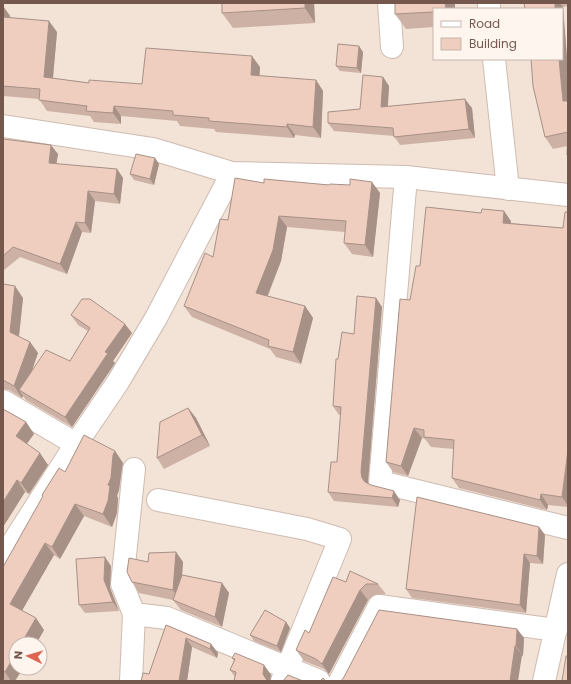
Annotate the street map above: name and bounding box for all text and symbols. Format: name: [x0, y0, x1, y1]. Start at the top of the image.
legend: [433, 8, 563, 60]
text: Road: [469, 15, 500, 32]
text: Building: [469, 35, 517, 52]
north arrow: [8, 636, 48, 676]
text: N: [10, 650, 26, 660]

